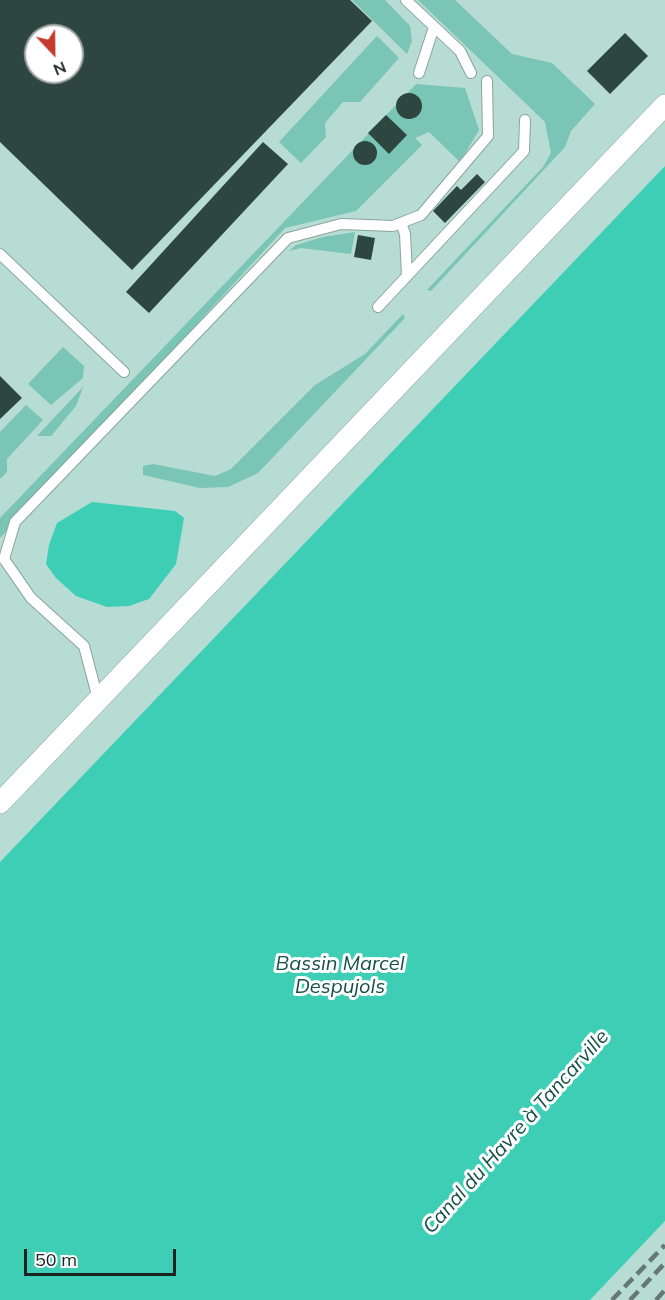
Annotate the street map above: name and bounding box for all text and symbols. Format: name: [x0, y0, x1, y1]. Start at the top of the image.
north arrow: [24, 24, 84, 84]
text: N: [51, 57, 69, 80]
water label: Bassin Marcel Despujols: [276, 952, 404, 999]
water label: Canal du Havre à Tancarville: [418, 1025, 614, 1239]
scale bar: [27, 1237, 178, 1275]
text: 50 m: [35, 1248, 77, 1271]

